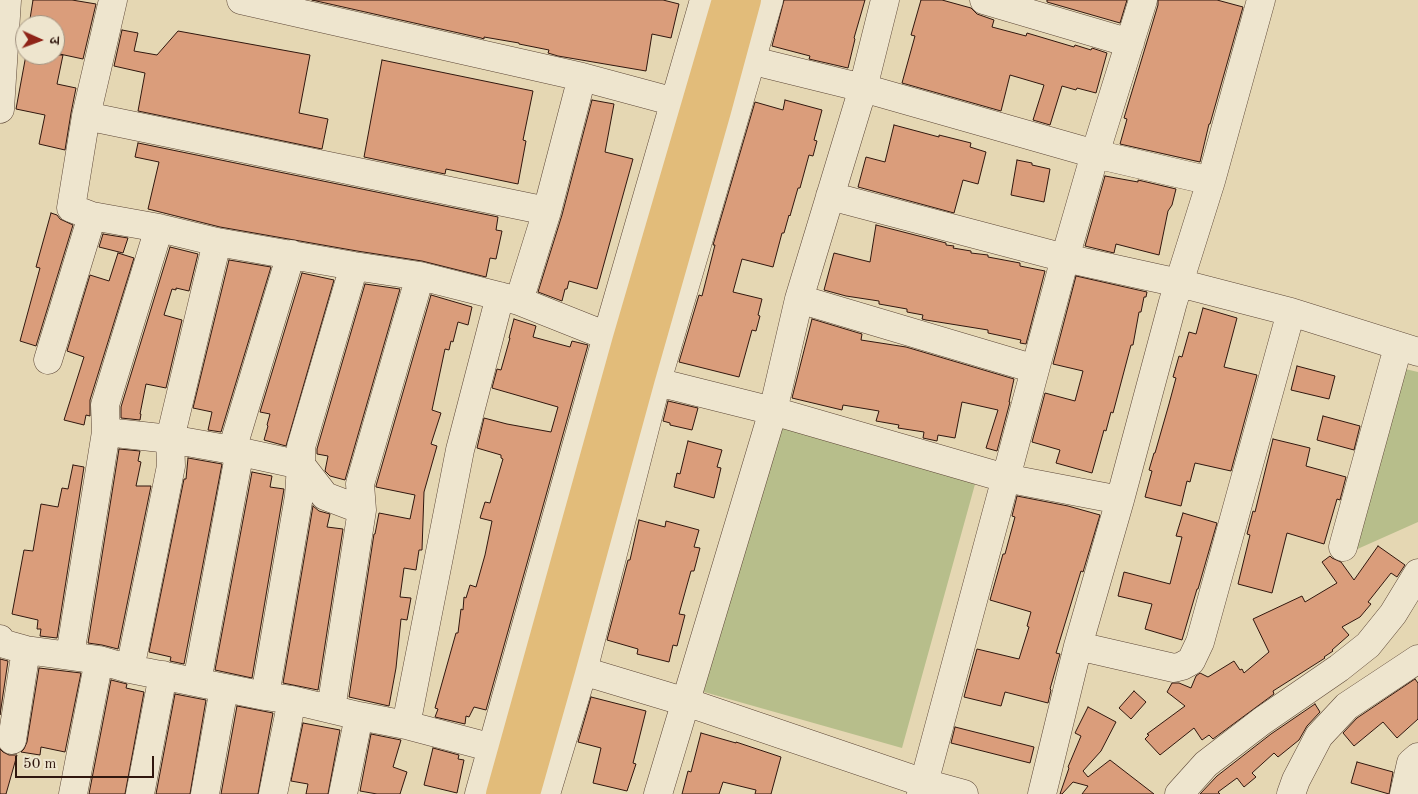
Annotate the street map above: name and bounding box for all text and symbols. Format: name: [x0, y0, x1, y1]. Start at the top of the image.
north arrow: [15, 15, 65, 65]
text: उ: [47, 37, 61, 44]
scale bar: [18, 746, 156, 778]
text: 50 m: [23, 757, 57, 772]

